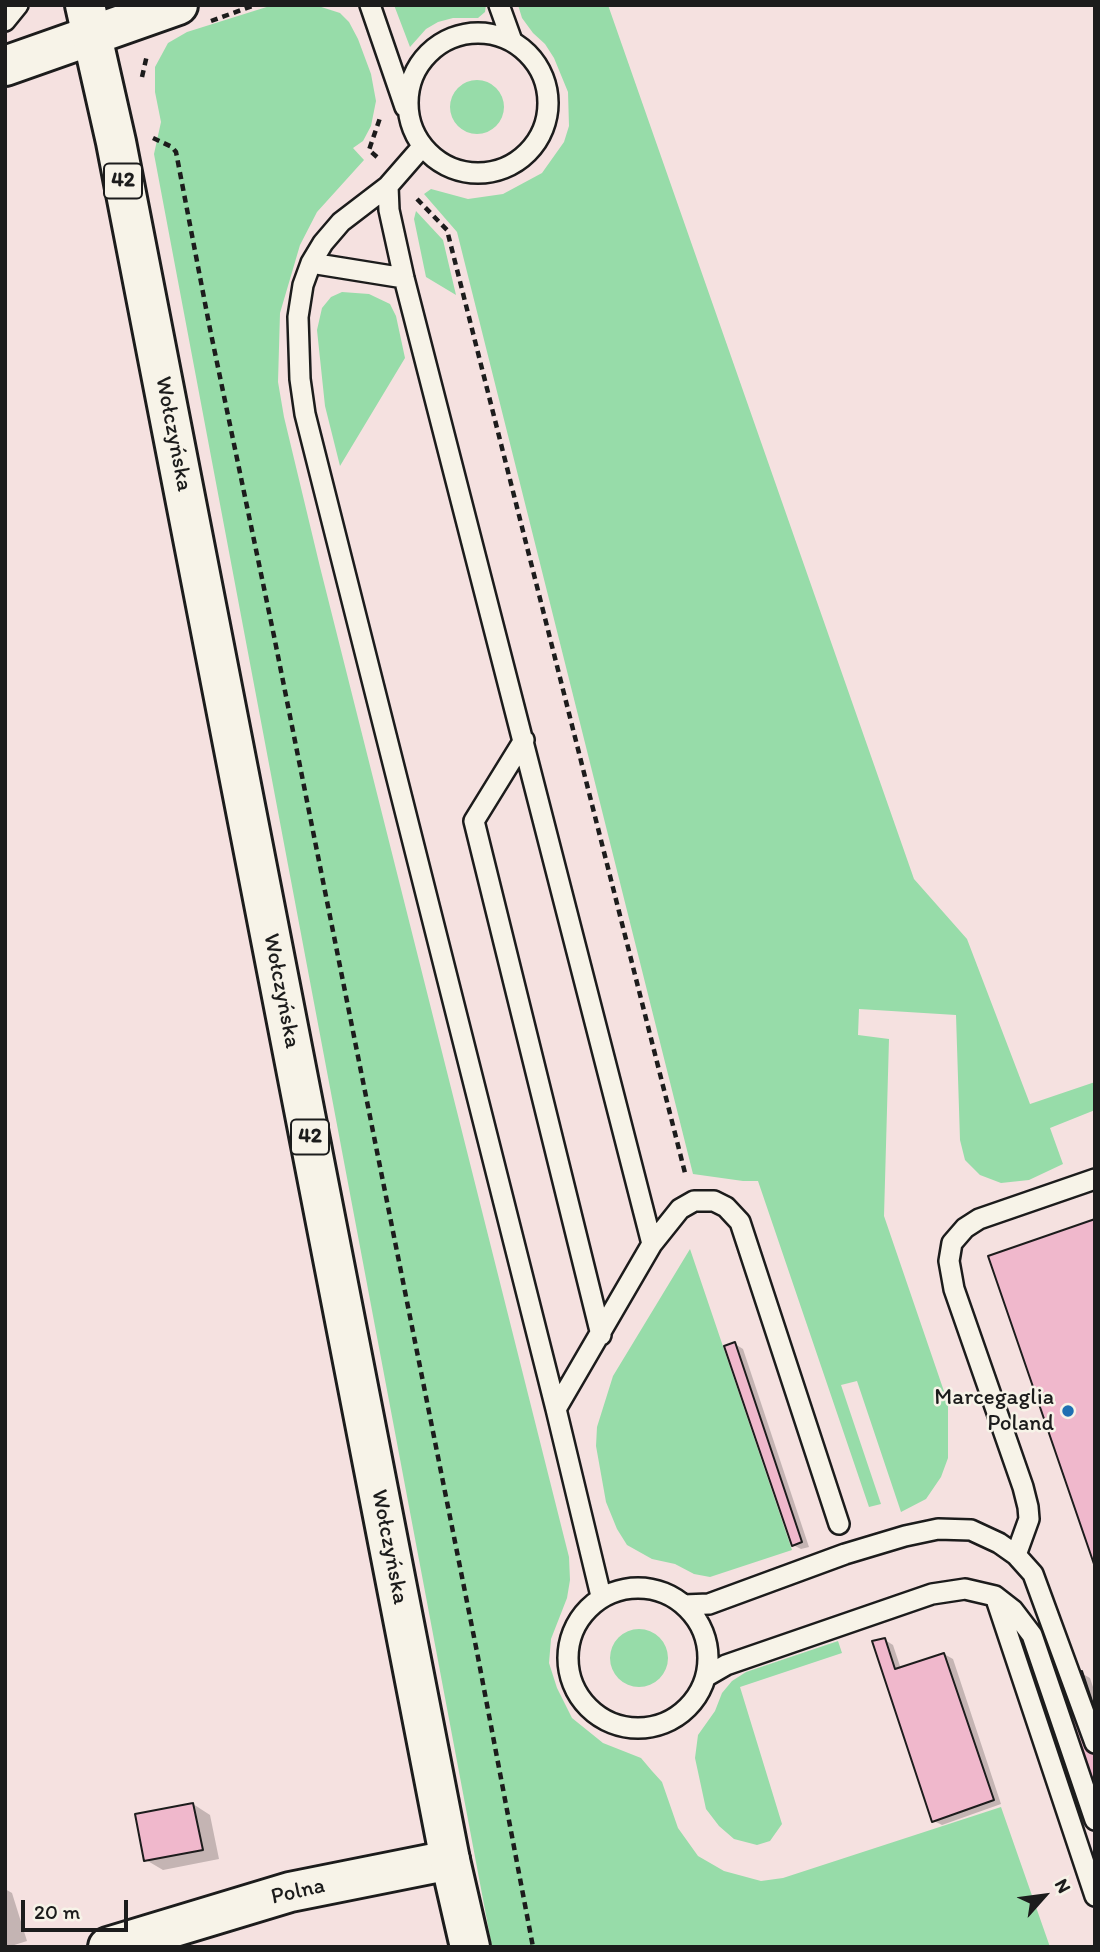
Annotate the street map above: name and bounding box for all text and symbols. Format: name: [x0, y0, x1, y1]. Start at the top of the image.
road number: 42: [104, 164, 142, 198]
street label: Wołczyńska: [148, 374, 198, 494]
street label: Wołczyńska: [256, 931, 306, 1051]
road number: 42: [291, 1120, 329, 1154]
place label: Marcegaglia Poland: [934, 1384, 1054, 1438]
marker: Marcegaglia Poland: [1060, 1403, 1076, 1419]
street label: Wołczyńska: [364, 1487, 414, 1607]
north arrow: [1009, 1861, 1079, 1931]
street label: Polna: [268, 1872, 328, 1912]
text: N: [1050, 1875, 1076, 1897]
scale bar: [24, 1885, 131, 1929]
text: 20 m: [34, 1899, 80, 1924]

